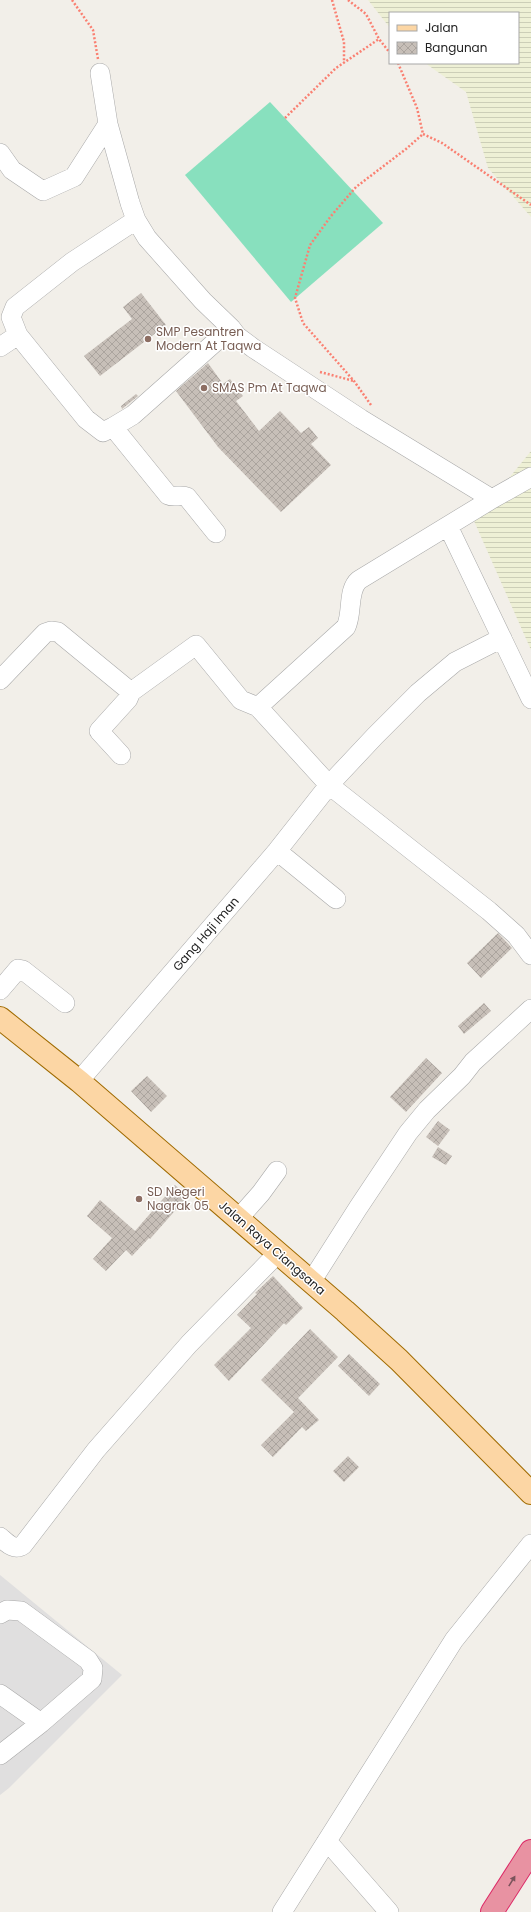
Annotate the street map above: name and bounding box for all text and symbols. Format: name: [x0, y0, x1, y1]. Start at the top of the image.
legend: [389, 12, 519, 64]
text: Jalan: [425, 19, 458, 36]
text: Bangunan: [425, 39, 487, 56]
place label: SMP Pesantren Modern At Taqwa: [156, 323, 261, 354]
marker: SMP Pesantren Modern At Taqwa: [143, 334, 153, 344]
place label: SMAS Pm At Taqwa: [212, 379, 327, 396]
marker: SMAS Pm At Taqwa: [199, 383, 209, 393]
street label: Gang Haji Iman: [169, 893, 243, 974]
place label: SD Negeri Nagrak 05: [147, 1183, 209, 1214]
marker: SD Negeri Nagrak 05: [134, 1194, 144, 1204]
street label: Jalan Raya Ciangsana: [215, 1197, 329, 1299]
one-way arrow: [508, 1876, 516, 1886]

